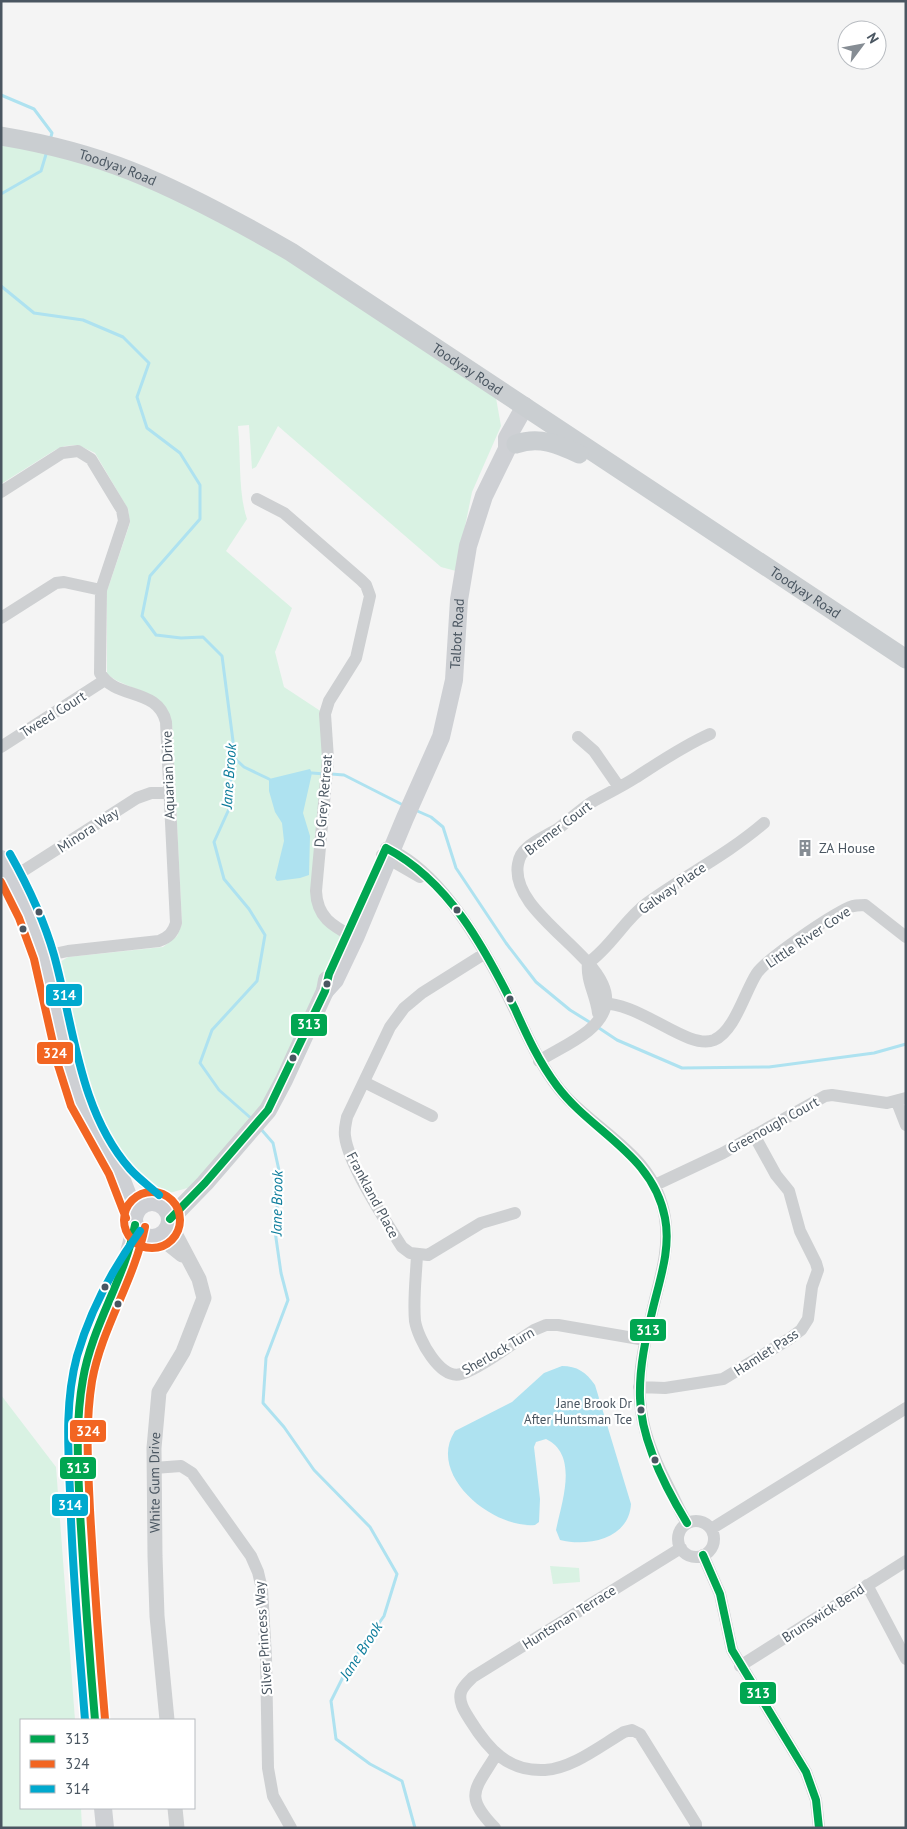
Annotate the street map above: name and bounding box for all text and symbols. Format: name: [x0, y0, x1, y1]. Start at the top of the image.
north arrow: [837, 20, 887, 70]
text: N: [863, 29, 883, 47]
street label: Toodyay Road: [77, 145, 159, 190]
street label: Toodyay Road: [429, 339, 506, 399]
street label: Toodyay Road: [766, 562, 844, 622]
street label: Talbot Road: [446, 598, 468, 669]
street label: Tweed Court: [17, 687, 89, 741]
street label: Aquarian Drive: [157, 731, 179, 819]
water label: Jane Brook: [217, 742, 240, 810]
street label: De Grey Retreat: [310, 754, 336, 848]
street label: Bremer Court: [521, 797, 595, 859]
street label: Minora Way: [54, 803, 123, 857]
building icon: ZA House: [795, 838, 815, 858]
place label: ZA House: [819, 839, 875, 857]
street label: Galway Place: [635, 858, 709, 918]
street label: Little River Cove: [762, 902, 854, 972]
unlabelled marker: [452, 905, 462, 915]
unlabelled marker: [34, 907, 44, 917]
unlabelled marker: [18, 924, 28, 934]
unlabelled marker: [322, 979, 332, 989]
line badge: 314: [45, 983, 83, 1007]
text: 314: [52, 986, 76, 1004]
unlabelled marker: [505, 994, 515, 1004]
line badge: 313: [290, 1013, 328, 1037]
text: 313: [297, 1015, 321, 1033]
line badge: 324: [36, 1041, 74, 1065]
text: 324: [43, 1044, 67, 1062]
unlabelled marker: [288, 1053, 298, 1063]
street label: Greenough Court: [724, 1092, 822, 1157]
street label: Frankland Place: [343, 1149, 403, 1241]
water label: Jane Brook: [266, 1169, 287, 1237]
unlabelled marker: [100, 1282, 110, 1292]
unlabelled marker: [113, 1299, 123, 1309]
line badge: 313: [629, 1318, 667, 1342]
text: 313: [636, 1321, 660, 1339]
street label: Sherlock Turn: [459, 1323, 537, 1379]
street label: Hamlet Pass: [730, 1324, 802, 1380]
place label: Jane Brook Dr After Huntsman Tce: [524, 1395, 633, 1428]
marker: Jane Brook Dr After Huntsman Tce: [636, 1405, 646, 1415]
line badge: 324: [69, 1419, 107, 1443]
text: 324: [76, 1422, 100, 1440]
street label: White Gum Drive: [145, 1431, 164, 1533]
unlabelled marker: [650, 1455, 660, 1465]
line badge: 313: [59, 1456, 97, 1480]
text: 313: [66, 1459, 90, 1477]
line badge: 314: [51, 1493, 89, 1517]
text: 314: [58, 1496, 82, 1514]
street label: Silver Princess Way: [250, 1580, 276, 1695]
street label: Brunswick Bend: [778, 1580, 868, 1646]
street label: Huntsman Terrace: [519, 1581, 619, 1653]
water label: Jane Brook: [334, 1617, 387, 1684]
line badge: 313: [739, 1681, 777, 1705]
text: 313: [746, 1684, 770, 1702]
legend: [20, 1719, 195, 1809]
text: 313: [65, 1729, 90, 1748]
text: 324: [65, 1754, 90, 1773]
text: 314: [65, 1779, 90, 1798]

